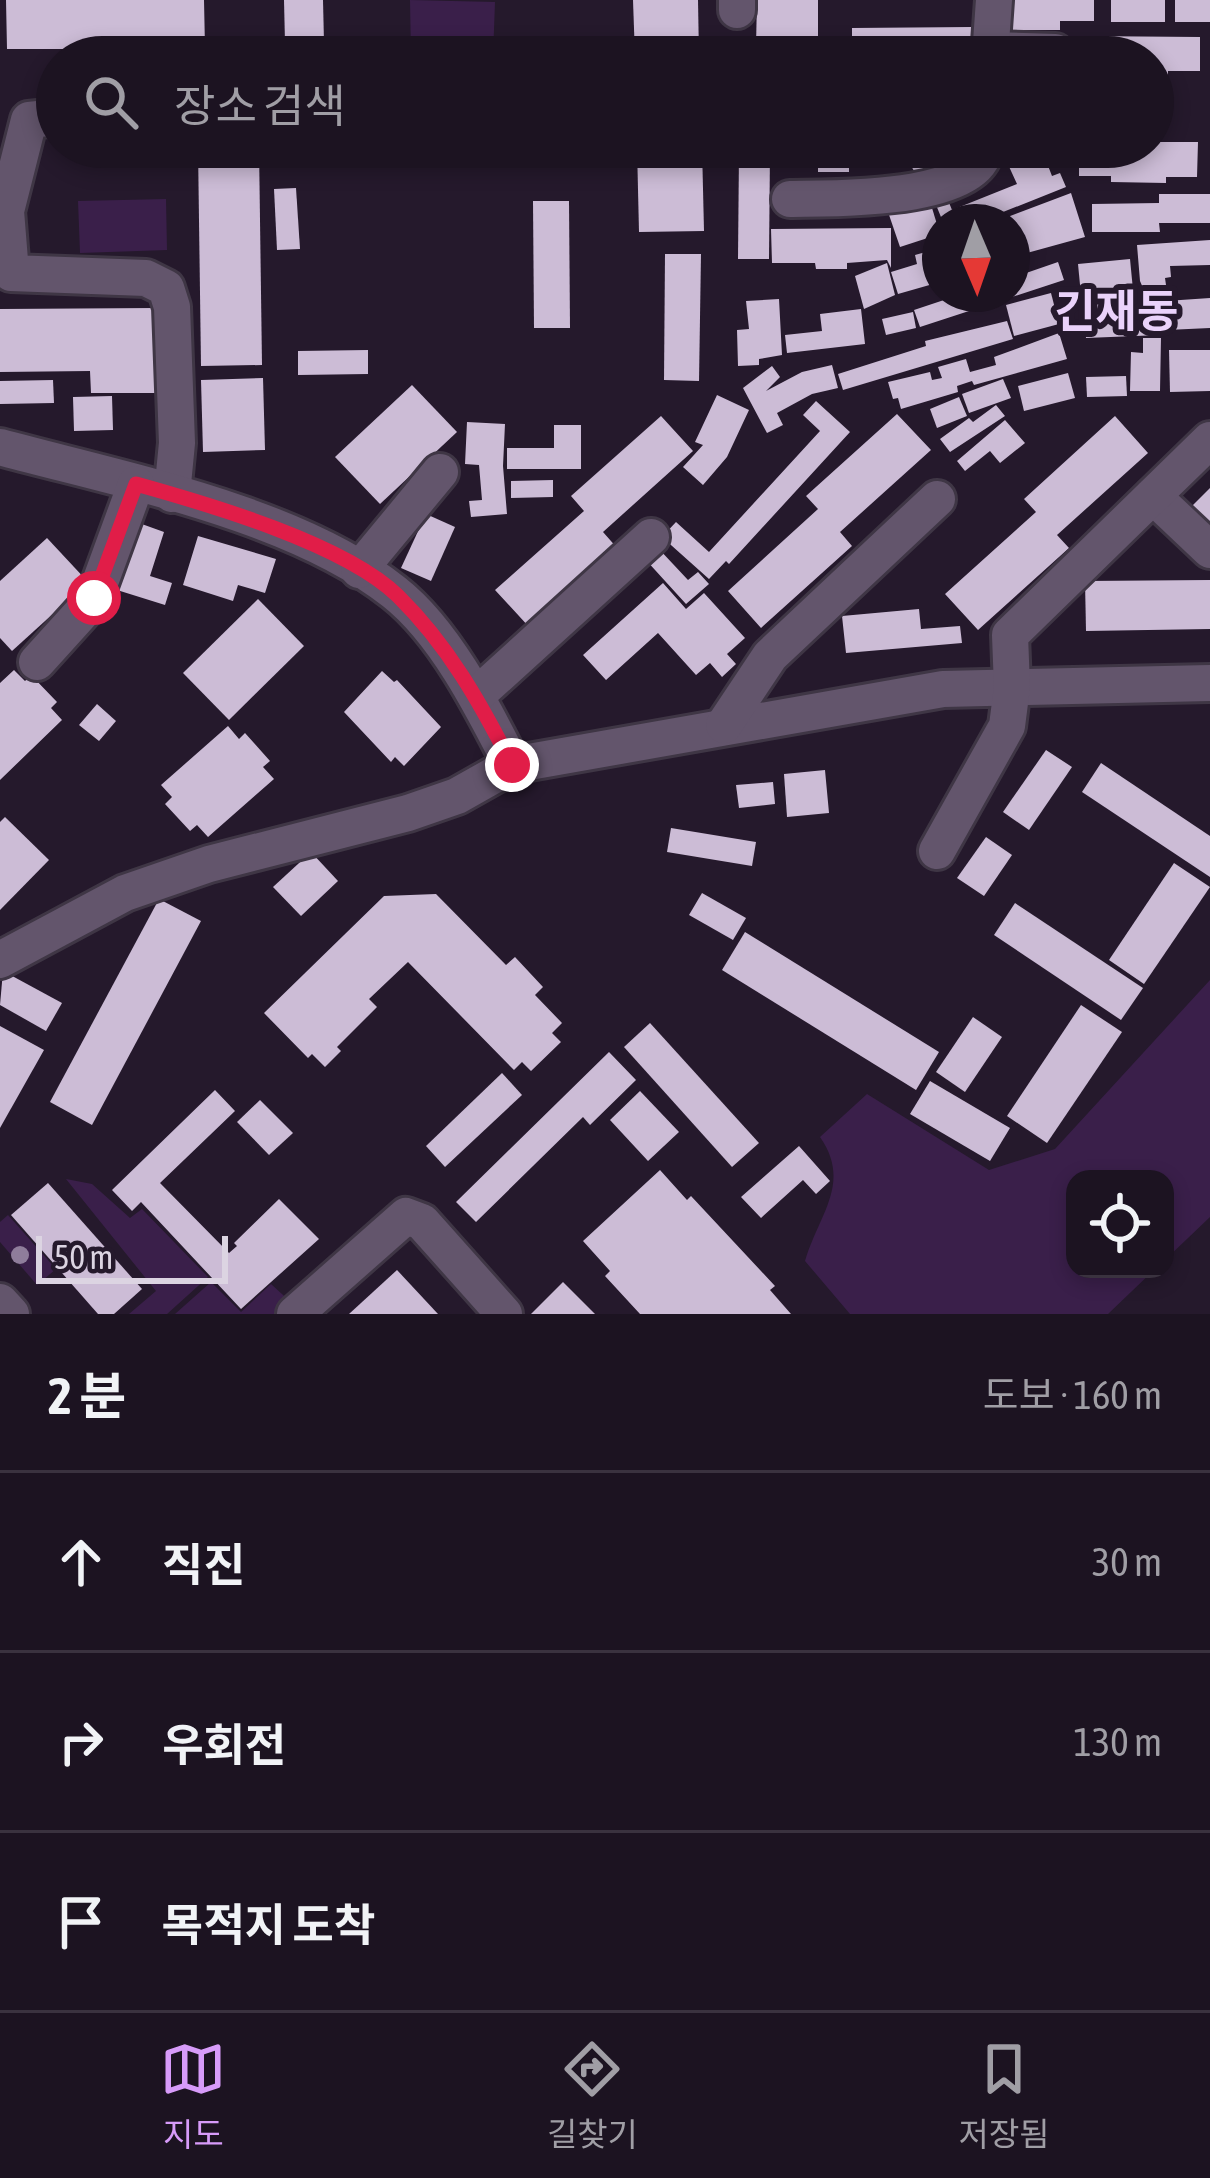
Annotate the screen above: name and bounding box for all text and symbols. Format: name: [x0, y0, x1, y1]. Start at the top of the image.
search box: [36, 36, 1174, 168]
icon: search: [78, 69, 144, 135]
text: 장소 검색: [174, 80, 346, 132]
north arrow: [922, 204, 1030, 312]
district label: 긴재동: [1054, 285, 1178, 337]
route start: [67, 571, 121, 625]
route end: [485, 738, 539, 792]
map controls: [1066, 1170, 1174, 1278]
button: locate: [1066, 1170, 1174, 1278]
scale bar: [36, 1230, 228, 1283]
text: 50 m: [54, 1238, 113, 1276]
text: 2 분: [48, 1366, 126, 1425]
text: 도보 · 160 m: [983, 1373, 1162, 1417]
icon: ahead: [48, 1529, 114, 1595]
text: 직진: [162, 1539, 245, 1591]
text: 30 m: [1092, 1540, 1162, 1584]
icon: right: [48, 1709, 114, 1775]
text: 우회전: [162, 1719, 286, 1771]
text: 130 m: [1074, 1720, 1162, 1764]
icon: arrive: [48, 1889, 114, 1955]
text: 목적지 도착: [162, 1899, 375, 1951]
tab: 지도: [160, 2036, 226, 2156]
tab: 길찾기: [547, 2036, 638, 2156]
tab: 저장됨: [959, 2036, 1050, 2156]

